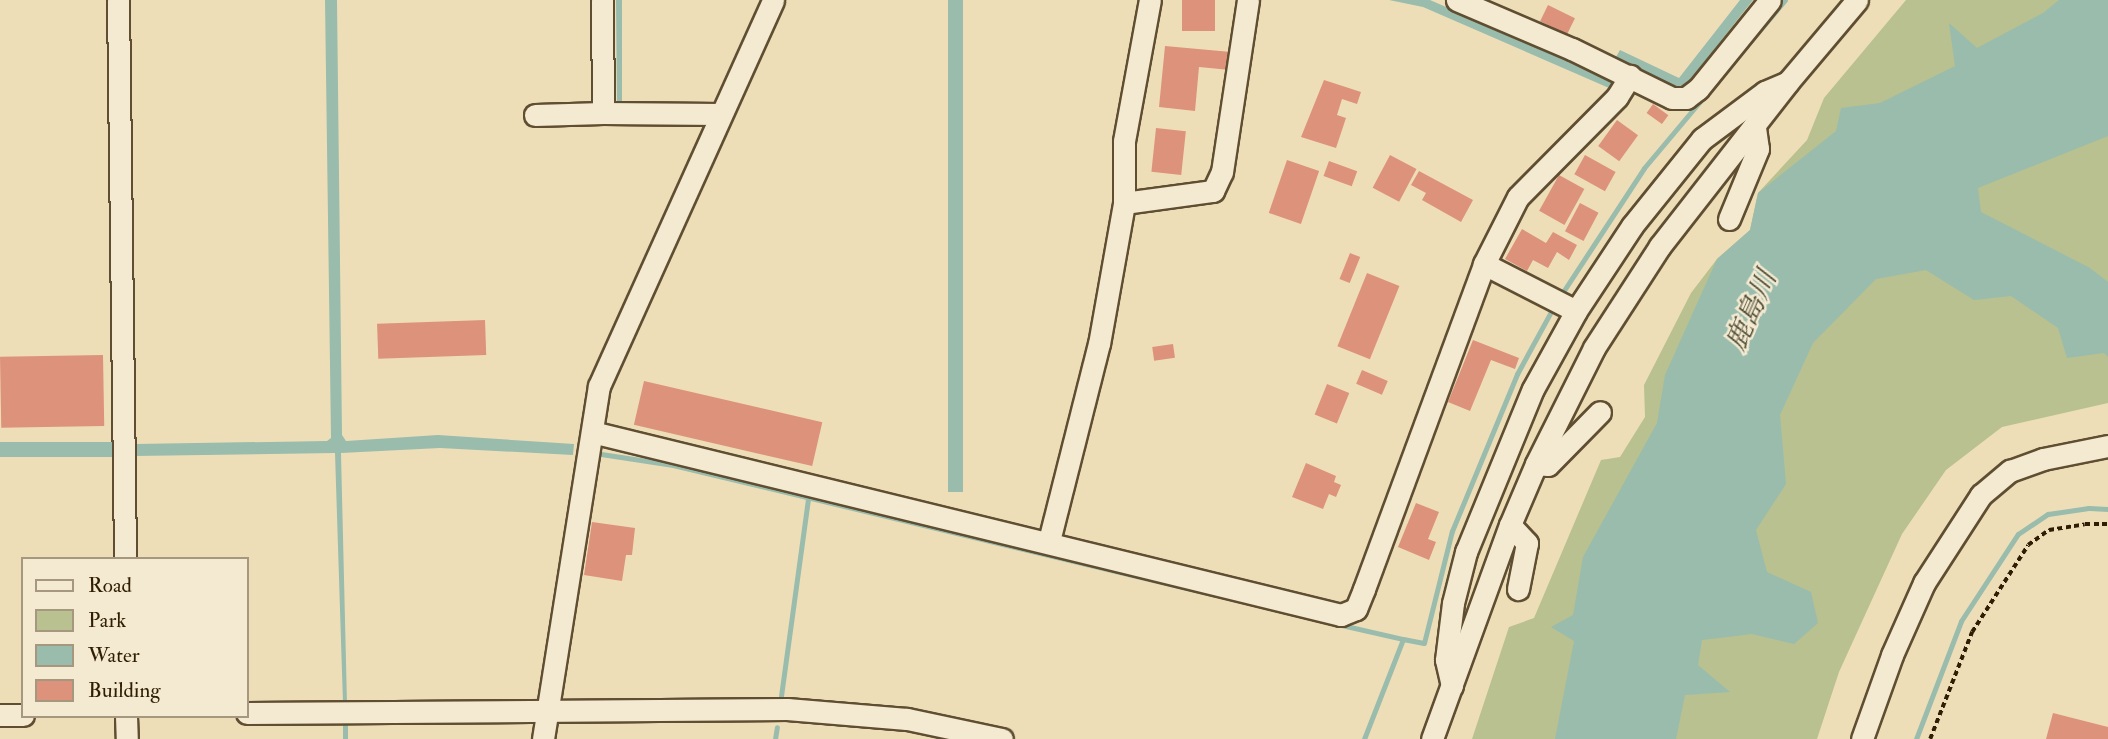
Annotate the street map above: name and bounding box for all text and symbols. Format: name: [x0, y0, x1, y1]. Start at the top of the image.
water label: 鹿島川: [1720, 266, 1784, 356]
legend: [21, 557, 248, 718]
text: Road: [88, 572, 132, 599]
text: Park: [88, 607, 126, 634]
text: Water: [88, 642, 140, 669]
text: Building: [88, 677, 161, 704]

